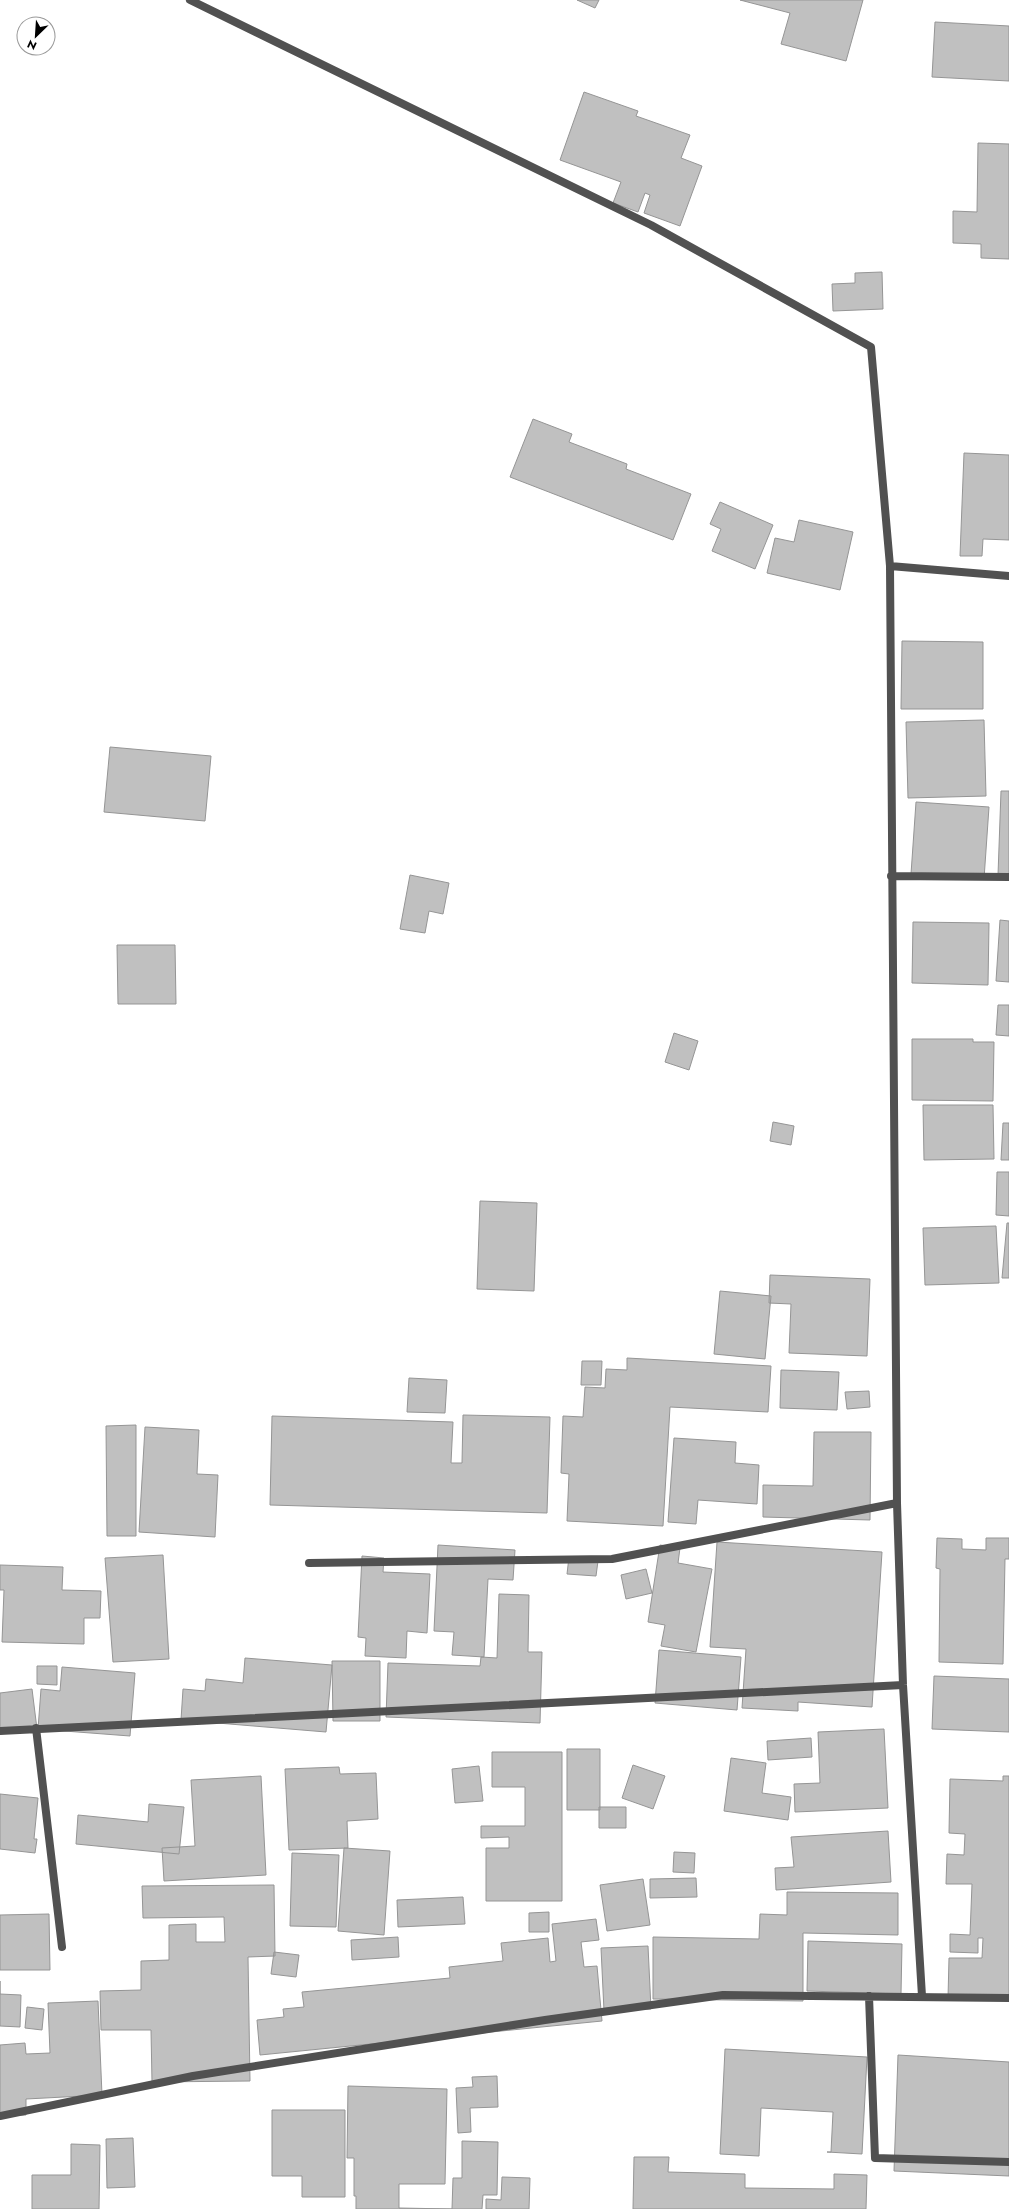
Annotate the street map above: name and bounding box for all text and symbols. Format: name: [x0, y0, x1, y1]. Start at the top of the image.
north arrow: [16, 16, 56, 56]
text: N: [24, 36, 39, 54]

